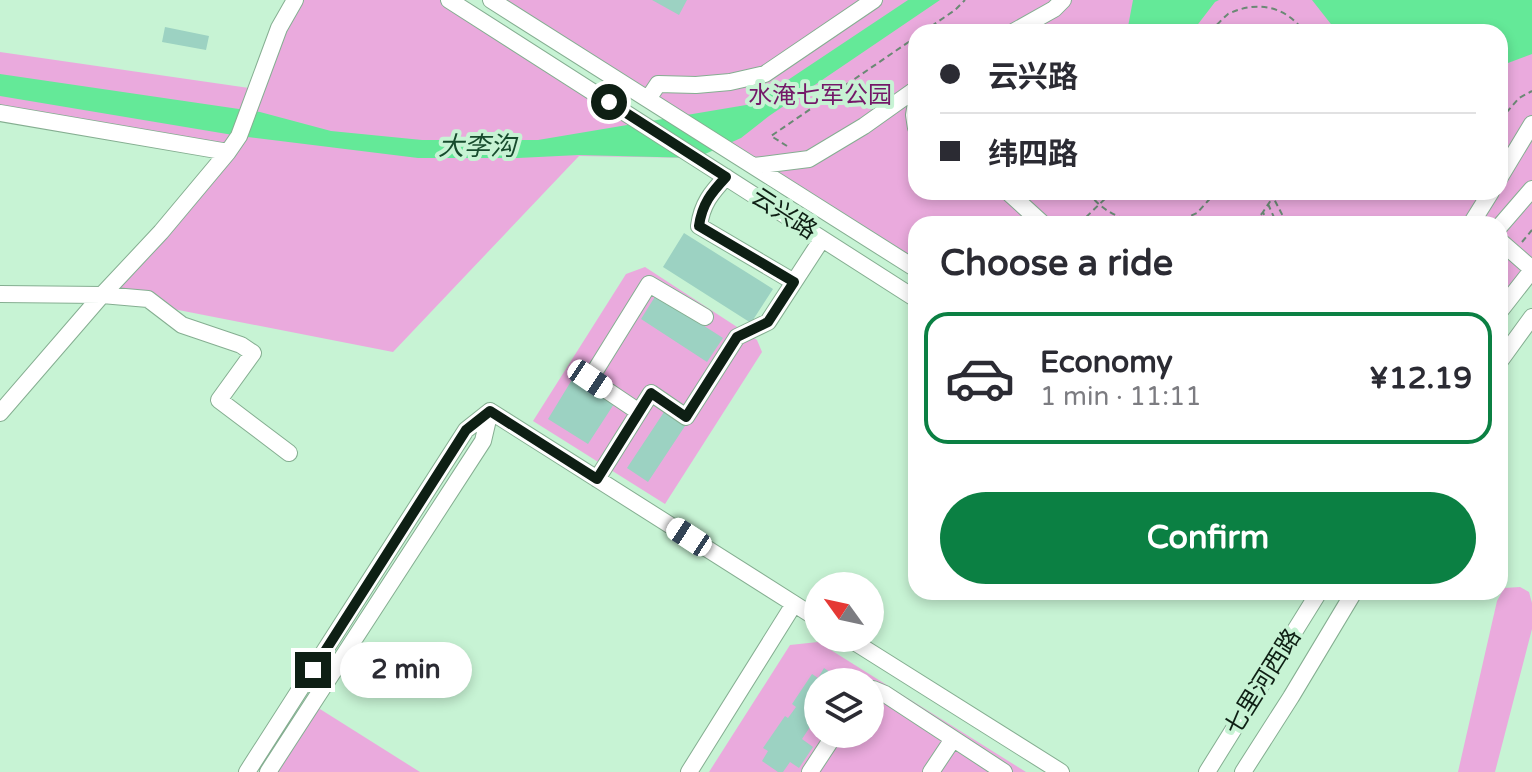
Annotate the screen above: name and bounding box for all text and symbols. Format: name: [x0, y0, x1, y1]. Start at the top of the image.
text: 云兴路: [988, 59, 1078, 96]
park label: 水淹七军公园: [748, 81, 892, 110]
route start: [591, 84, 627, 120]
water label: 大李沟: [438, 131, 519, 162]
text: 纬四路: [988, 136, 1078, 173]
street label: 云兴路: [746, 182, 822, 246]
text: Choose a ride: [940, 242, 1173, 285]
icon: car: [944, 342, 1016, 414]
text: Economy: [1040, 344, 1173, 381]
car: [563, 356, 617, 402]
text: ¥12.19: [1369, 360, 1472, 397]
text: 1 min · 11:11: [1040, 381, 1202, 412]
button: Confirm: [940, 492, 1476, 584]
car: [662, 514, 716, 560]
north arrow: [804, 572, 884, 652]
map controls: [804, 572, 884, 748]
street label: 七里河西路: [1219, 623, 1307, 741]
callout: 2 min: [341, 642, 473, 698]
route end: [295, 652, 331, 688]
text: 2 min: [371, 654, 441, 685]
button: layers: [804, 668, 884, 748]

